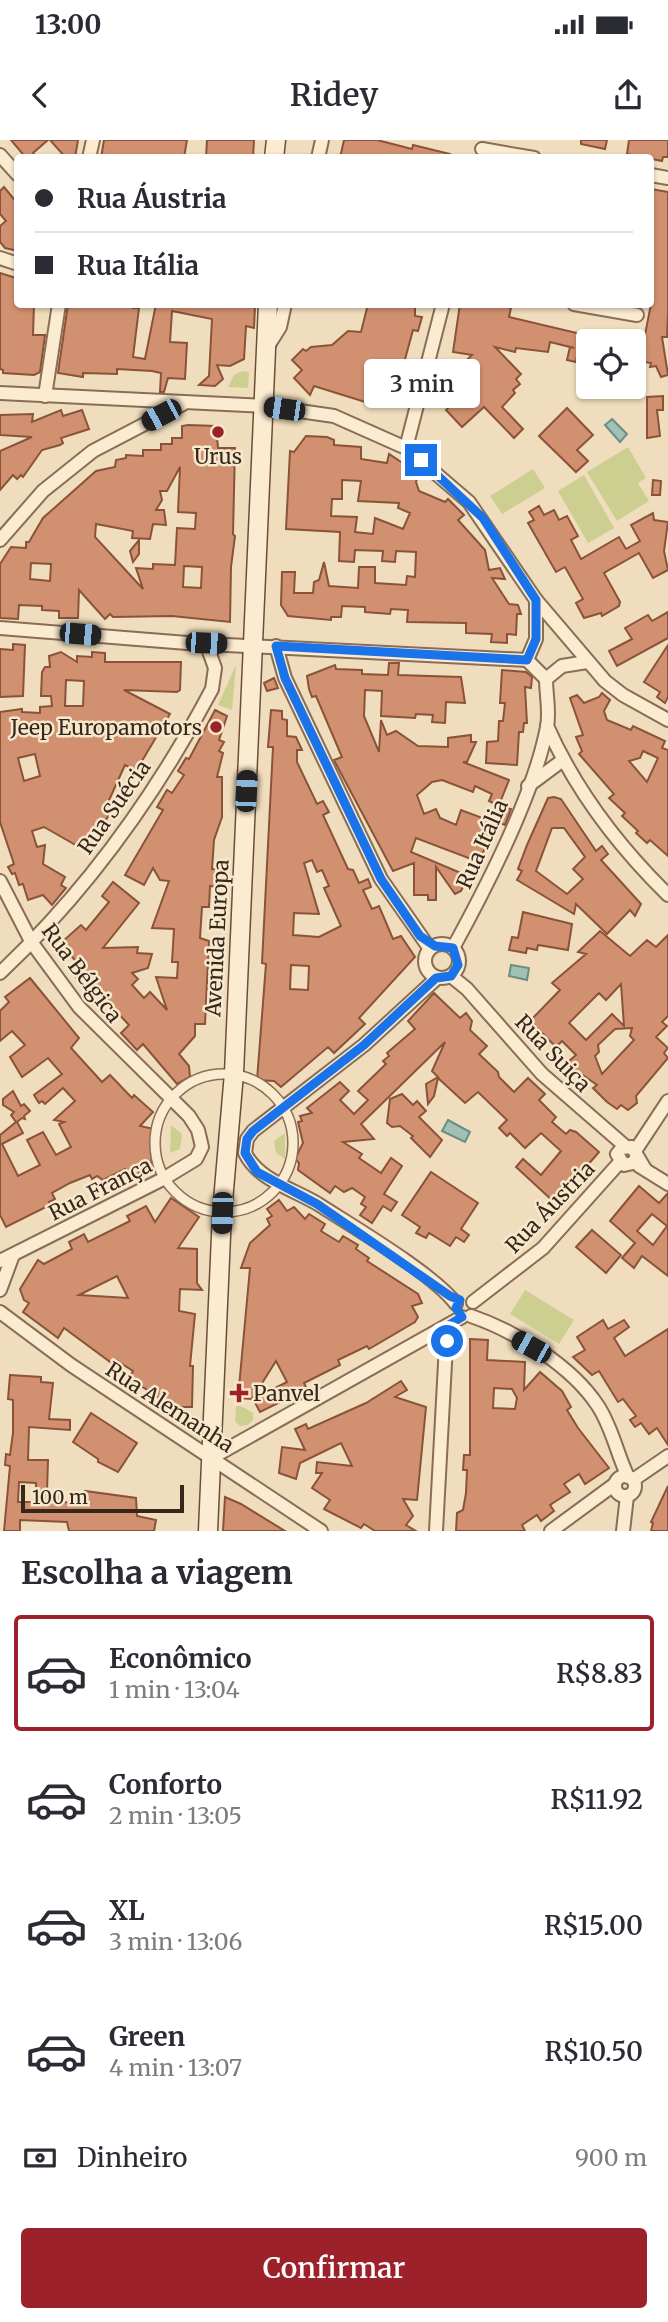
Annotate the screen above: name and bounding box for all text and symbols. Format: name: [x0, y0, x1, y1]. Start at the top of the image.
text: 13:00: [35, 8, 102, 41]
text: Ridey: [290, 75, 378, 115]
icon: back: [21, 76, 59, 114]
icon: share: [609, 76, 647, 114]
text: Rua Áustria: [77, 182, 227, 215]
text: Rua Itália: [77, 249, 199, 282]
map controls: [576, 329, 646, 399]
button: locate: [576, 329, 646, 399]
callout: 3 min: [363, 358, 479, 408]
text: 3 min: [390, 369, 454, 398]
car: [138, 396, 185, 434]
car: [262, 396, 307, 422]
marker: Urus: [210, 424, 226, 440]
place label: Urus: [194, 443, 242, 470]
route end: [405, 444, 437, 476]
car: [59, 622, 102, 646]
car: [185, 632, 228, 654]
place label: Jeep Europamotors: [9, 714, 202, 741]
marker: Jeep Europamotors: [208, 719, 224, 735]
street label: Rua Suécia: [72, 755, 156, 859]
car: [235, 769, 258, 813]
street label: Rua Itália: [450, 795, 514, 893]
street label: Avenida Europa: [199, 859, 235, 1018]
street label: Rua Bélgica: [36, 918, 128, 1028]
street label: Rua Suiça: [509, 1009, 597, 1097]
street label: Rua França: [44, 1151, 156, 1227]
street label: Rua Áustria: [499, 1155, 600, 1259]
car: [211, 1192, 234, 1234]
route start: [431, 1325, 463, 1357]
car: [508, 1328, 555, 1366]
street label: Rua Alemanha: [101, 1356, 239, 1458]
place label: Panvel: [253, 1380, 321, 1407]
marker: Panvel: [231, 1385, 247, 1401]
scale bar: [21, 1482, 184, 1514]
text: 100 m: [32, 1485, 88, 1509]
text: Escolha a viagem: [21, 1553, 293, 1593]
icon: car: [25, 1642, 88, 1705]
text: Econômico: [109, 1642, 252, 1675]
text: R$8.83: [556, 1657, 643, 1690]
text: 1 min · 13:04: [109, 1675, 240, 1704]
icon: car: [25, 1768, 88, 1831]
text: Conforto: [109, 1768, 222, 1801]
text: R$11.92: [551, 1783, 643, 1816]
text: 2 min · 13:05: [109, 1801, 242, 1830]
icon: car: [25, 1894, 88, 1957]
text: XL: [109, 1894, 145, 1927]
text: R$15.00: [544, 1909, 643, 1942]
text: 3 min · 13:06: [109, 1927, 243, 1956]
icon: car: [25, 2020, 88, 2083]
text: Green: [109, 2020, 185, 2053]
text: R$10.50: [545, 2035, 643, 2068]
text: 4 min · 13:07: [109, 2053, 242, 2082]
icon: cash: [21, 2139, 59, 2177]
text: Dinheiro: [77, 2141, 187, 2174]
text: 900 m: [575, 2143, 647, 2172]
button: Confirmar: [21, 2228, 647, 2308]

